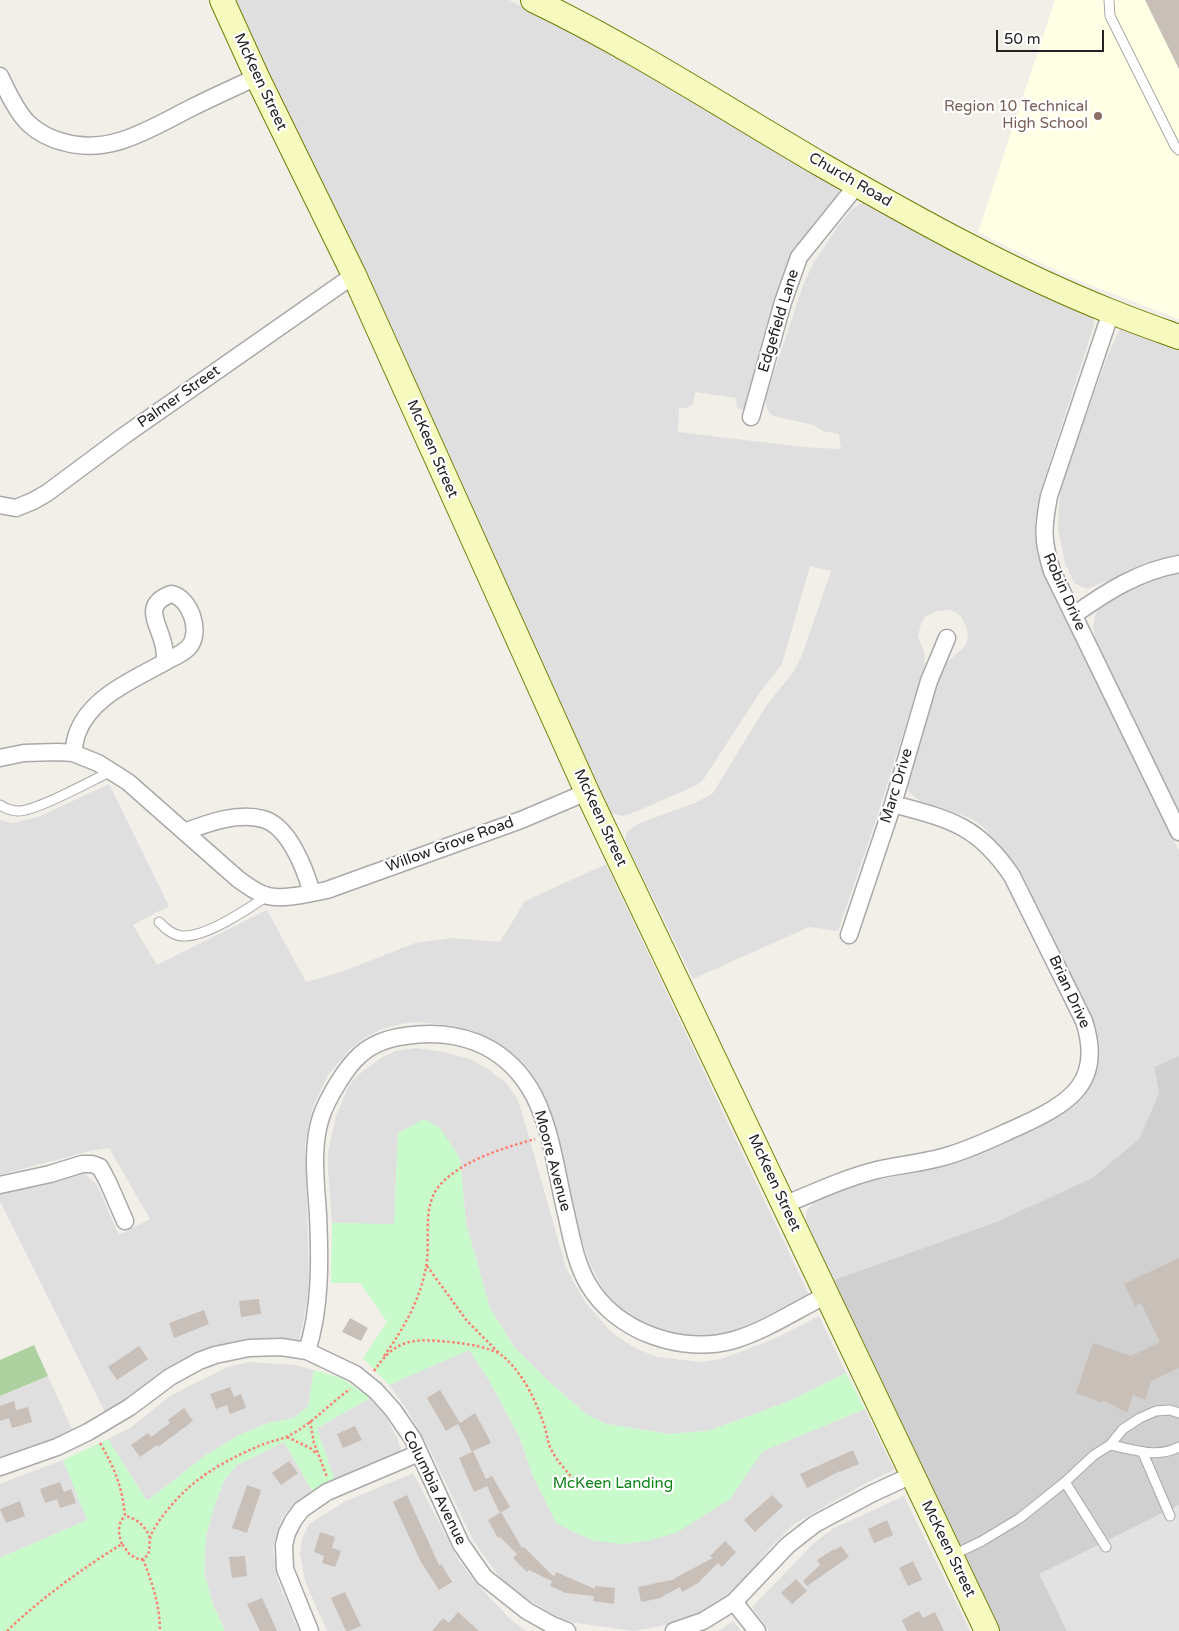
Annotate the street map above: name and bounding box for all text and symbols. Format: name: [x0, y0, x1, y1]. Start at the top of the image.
scale bar: [999, 20, 1106, 52]
text: 50 m: [1004, 30, 1041, 48]
street label: McKeen Street: [230, 31, 290, 133]
place label: Region 10 Technical High School: [944, 98, 1088, 133]
marker: Region 10 Technical High School: [1092, 110, 1104, 122]
street label: Church Road: [805, 149, 895, 211]
street label: Edgefield Lane: [755, 267, 803, 375]
street label: Palmer Street: [134, 362, 224, 432]
street label: McKeen Street: [402, 397, 462, 501]
street label: Robin Drive: [1039, 550, 1089, 634]
street label: Marc Drive: [877, 746, 917, 826]
street label: McKeen Street: [570, 767, 630, 869]
street label: Willow Grove Road: [384, 813, 516, 877]
street label: Brian Drive: [1044, 953, 1094, 1031]
street label: Moore Avenue: [530, 1108, 574, 1214]
street label: McKeen Street: [744, 1132, 804, 1234]
street label: Columbia Avenue: [398, 1428, 470, 1548]
park label: McKeen Landing: [553, 1475, 673, 1493]
street label: McKeen Street: [917, 1498, 979, 1600]

